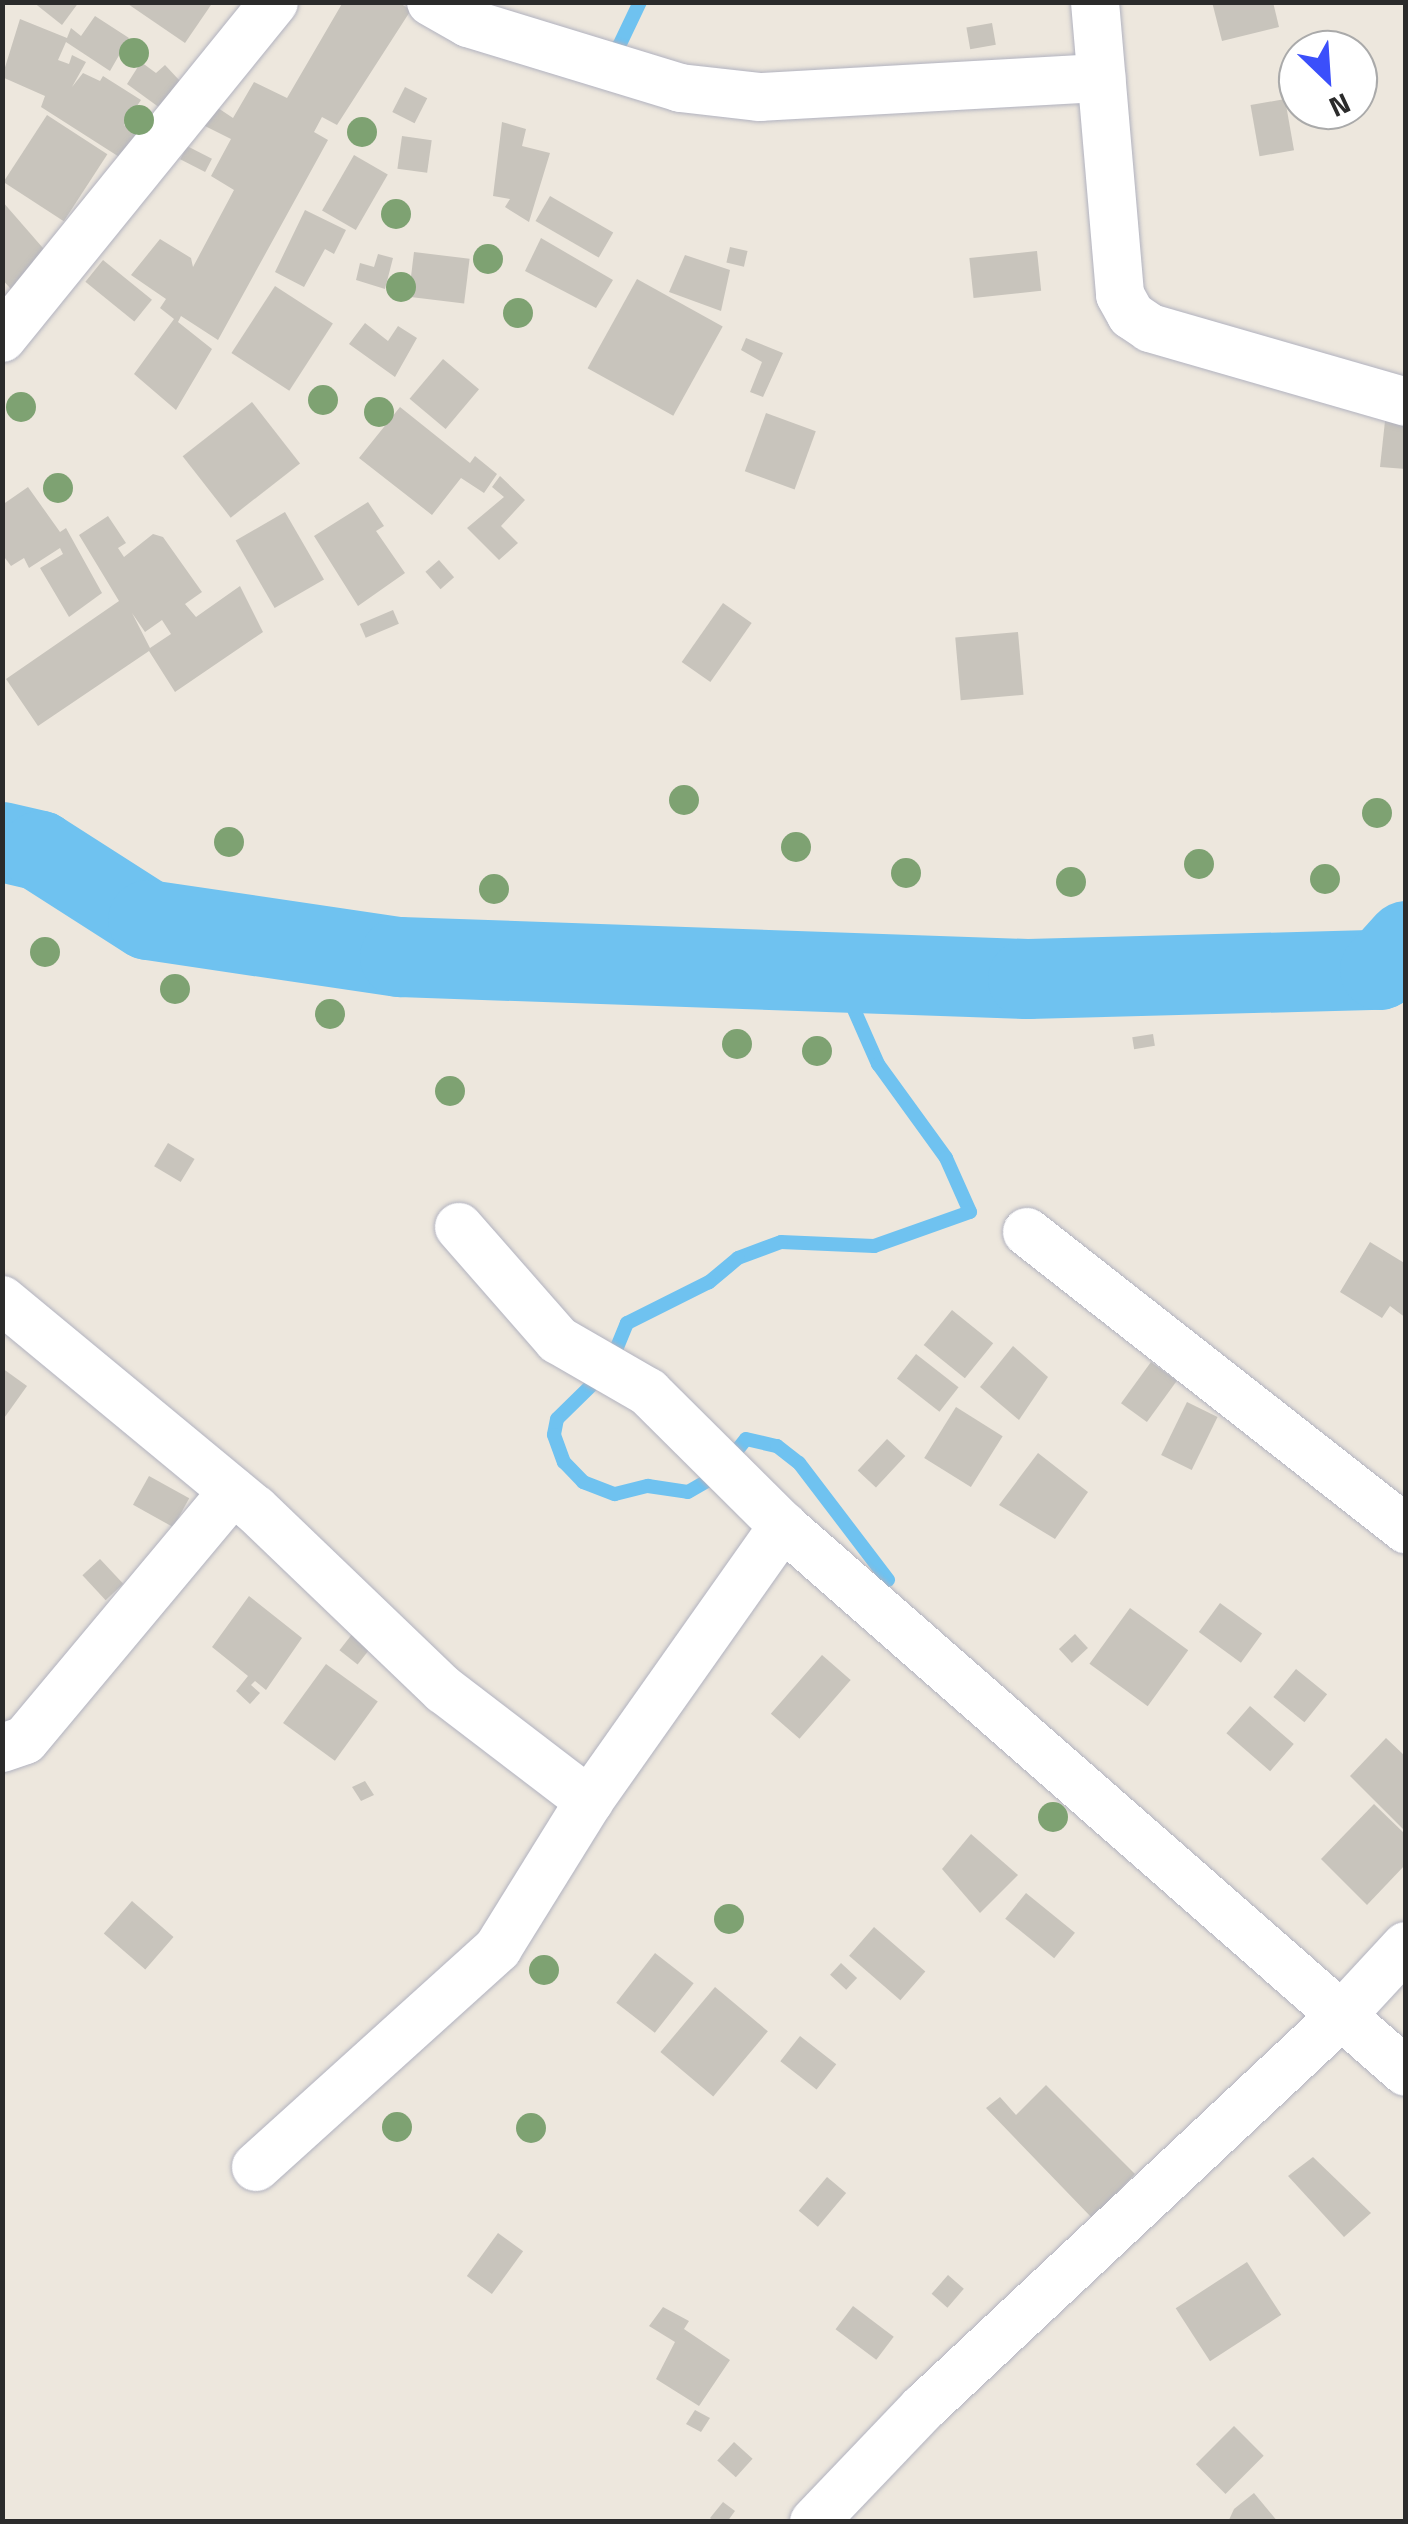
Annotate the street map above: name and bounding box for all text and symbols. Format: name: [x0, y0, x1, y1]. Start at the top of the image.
north arrow: [1278, 30, 1378, 130]
text: N: [1322, 82, 1358, 129]

